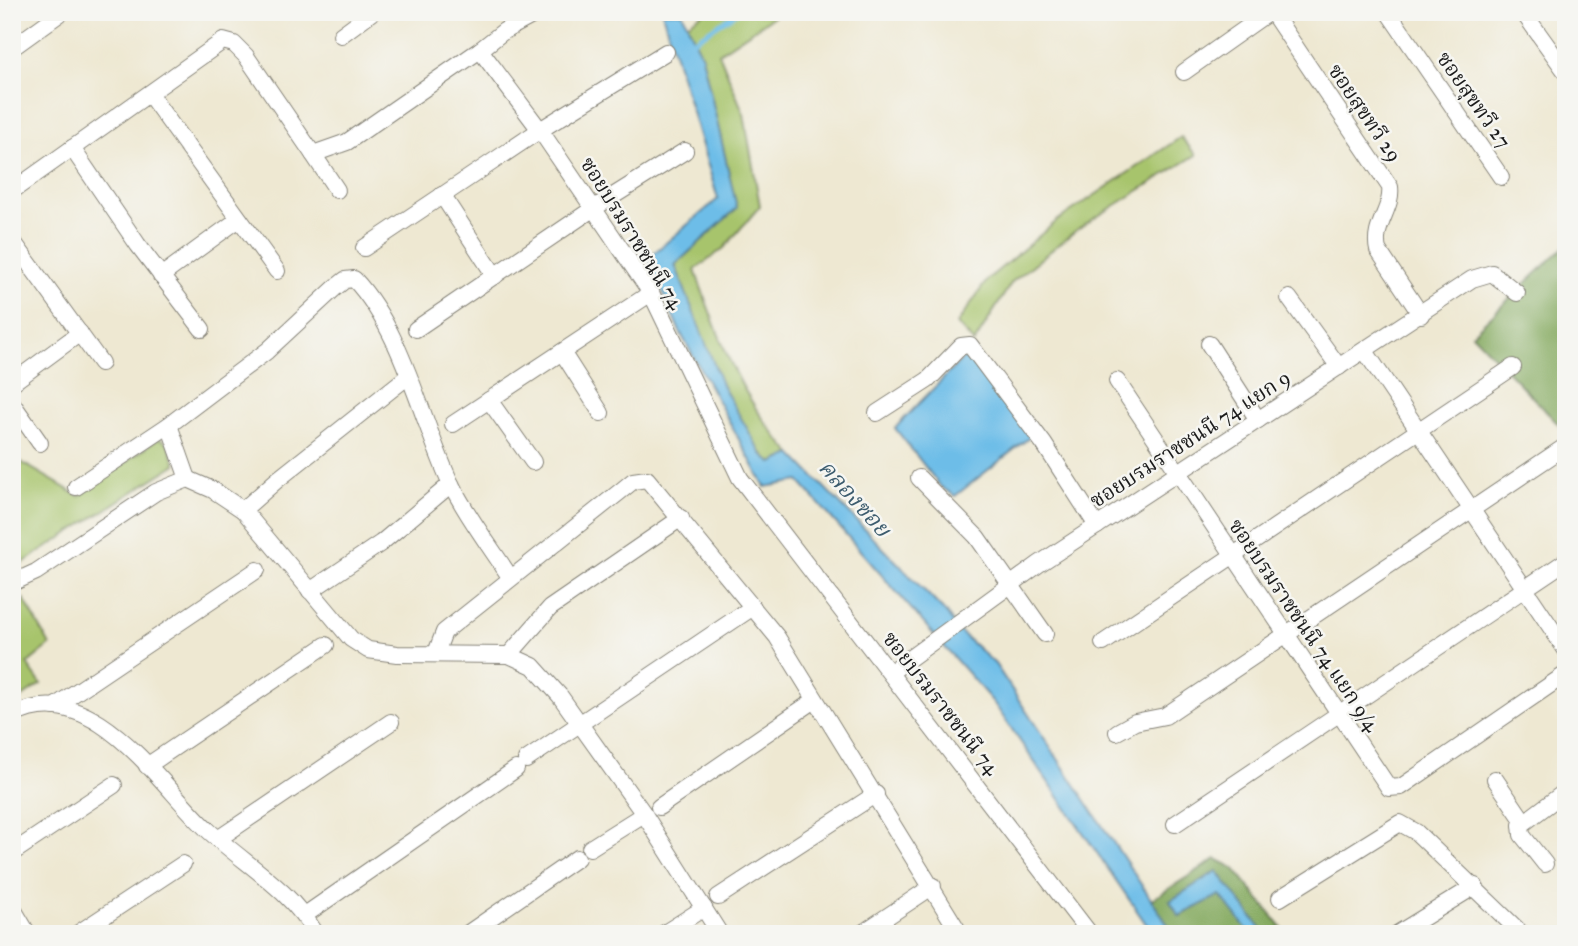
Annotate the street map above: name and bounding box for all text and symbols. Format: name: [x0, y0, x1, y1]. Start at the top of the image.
street label: ซอยสุขทวี 27: [1430, 47, 1517, 154]
street label: ซอยสุขทวี 29: [1322, 59, 1407, 168]
street label: ซอยบรมราชชนนี 74: [575, 152, 690, 315]
street label: ซอยบรมราชชนนี 74 แยก 9: [1085, 364, 1295, 514]
water label: คลองซอย: [813, 454, 898, 543]
street label: ซอยบรมราชชนนี 74 แยก 9/4: [1223, 514, 1386, 737]
street label: ซอยบรมราชชนนี 74: [877, 626, 1006, 781]

